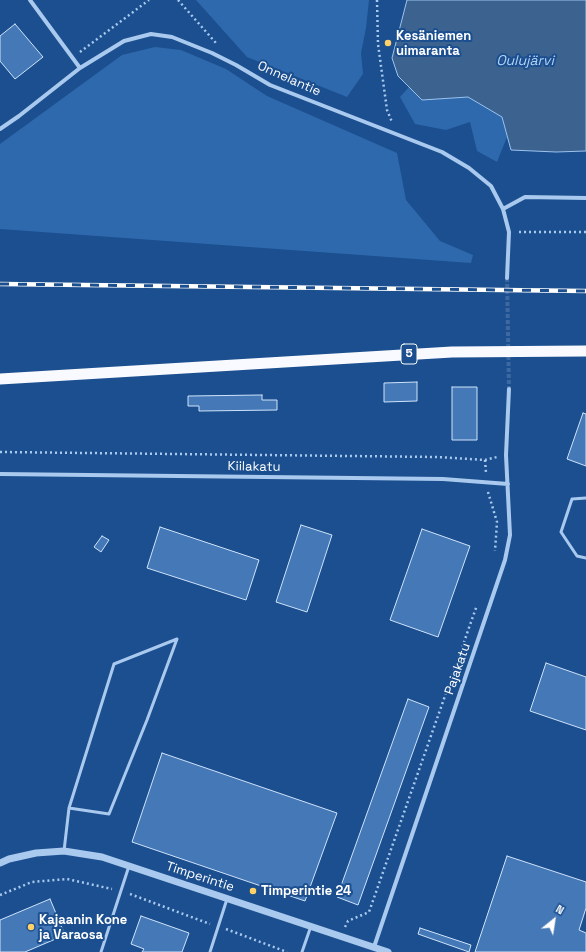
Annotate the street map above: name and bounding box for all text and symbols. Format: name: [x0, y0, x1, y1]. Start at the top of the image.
place label: Kesäniemen uimaranta: [396, 28, 471, 59]
marker: Kesäniemen uimaranta: [383, 38, 393, 48]
water label: Oulujärvi: [496, 53, 554, 69]
street label: Onnelantie: [255, 58, 323, 100]
road number: 5: [401, 344, 417, 364]
street label: Kiilakatu: [227, 459, 281, 475]
street label: Pajakatu: [442, 641, 474, 697]
street label: Timperintie: [164, 859, 236, 895]
place label: Timperintie 24: [261, 883, 351, 899]
marker: Timperintie 24: [248, 886, 258, 896]
north arrow: [534, 900, 574, 940]
text: N: [553, 902, 567, 918]
place label: Kajaanin Kone ja Varaosa: [39, 912, 127, 943]
marker: Kajaanin Kone ja Varaosa: [26, 922, 36, 932]

